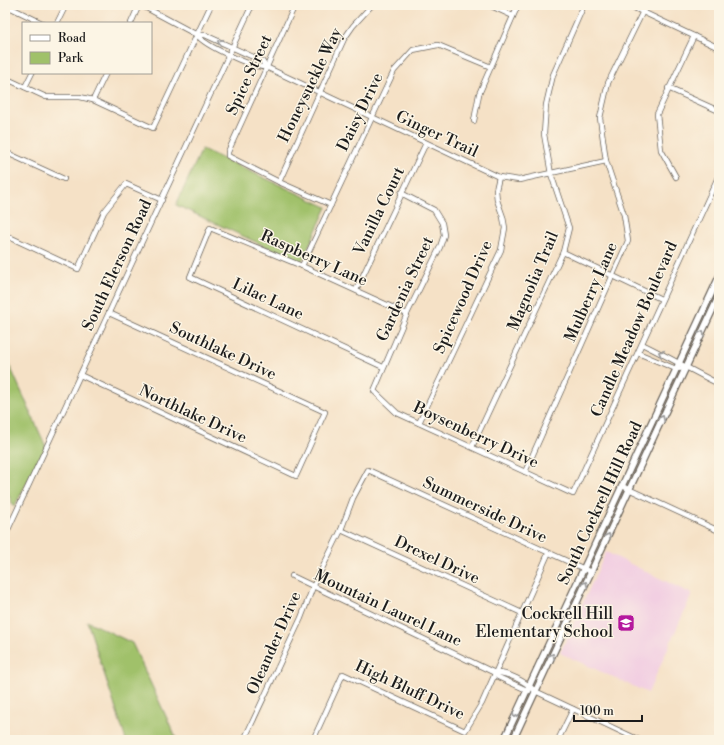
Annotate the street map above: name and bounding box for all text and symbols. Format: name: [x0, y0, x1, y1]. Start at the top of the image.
legend: [22, 22, 152, 74]
street label: Honeysuckle Way: [274, 24, 346, 146]
text: Road: [58, 31, 86, 46]
street label: Spice Street: [222, 31, 277, 118]
one-way arrow: [217, 39, 225, 47]
text: Park: [58, 51, 84, 66]
street label: Daisy Drive: [332, 69, 388, 155]
street label: Ginger Trail: [393, 106, 482, 162]
street label: Vanilla Court: [349, 163, 409, 259]
street label: South Elerson Road: [78, 196, 156, 334]
street label: Raspberry Lane: [257, 225, 371, 291]
street label: Magnolia Trail: [503, 228, 563, 334]
street label: Gardenia Street: [372, 233, 438, 345]
street label: Spicewood Drive: [429, 237, 497, 357]
street label: Candle Meadow Boulevard: [586, 238, 682, 420]
street label: Mulberry Lane: [560, 239, 622, 345]
street label: Lilac Lane: [229, 274, 307, 324]
street label: Southlake Drive: [166, 317, 280, 385]
one-way arrow: [697, 329, 705, 337]
one-way arrow: [658, 350, 665, 358]
street label: Northlake Drive: [136, 380, 250, 448]
street label: Boysenberry Drive: [409, 397, 542, 473]
one-way arrow: [657, 415, 665, 423]
street label: South Cockrell Hill Road: [553, 418, 647, 588]
street label: Summerside Drive: [420, 472, 550, 548]
street label: Drexel Drive: [391, 532, 483, 588]
one-way arrow: [603, 533, 611, 541]
street label: Mountain Laurel Lane: [311, 565, 465, 651]
one-way arrow: [580, 581, 588, 589]
street label: Oleander Drive: [242, 588, 306, 698]
place label: Cockrell Hill Elementary School: [476, 604, 613, 642]
school or university icon: Cockrell Hill Elementary School: [616, 613, 636, 633]
one-way arrow: [547, 653, 555, 660]
street label: High Bluff Drive: [352, 656, 468, 724]
scale bar: [574, 697, 642, 723]
text: 100 m: [580, 704, 614, 719]
one-way arrow: [512, 711, 520, 719]

